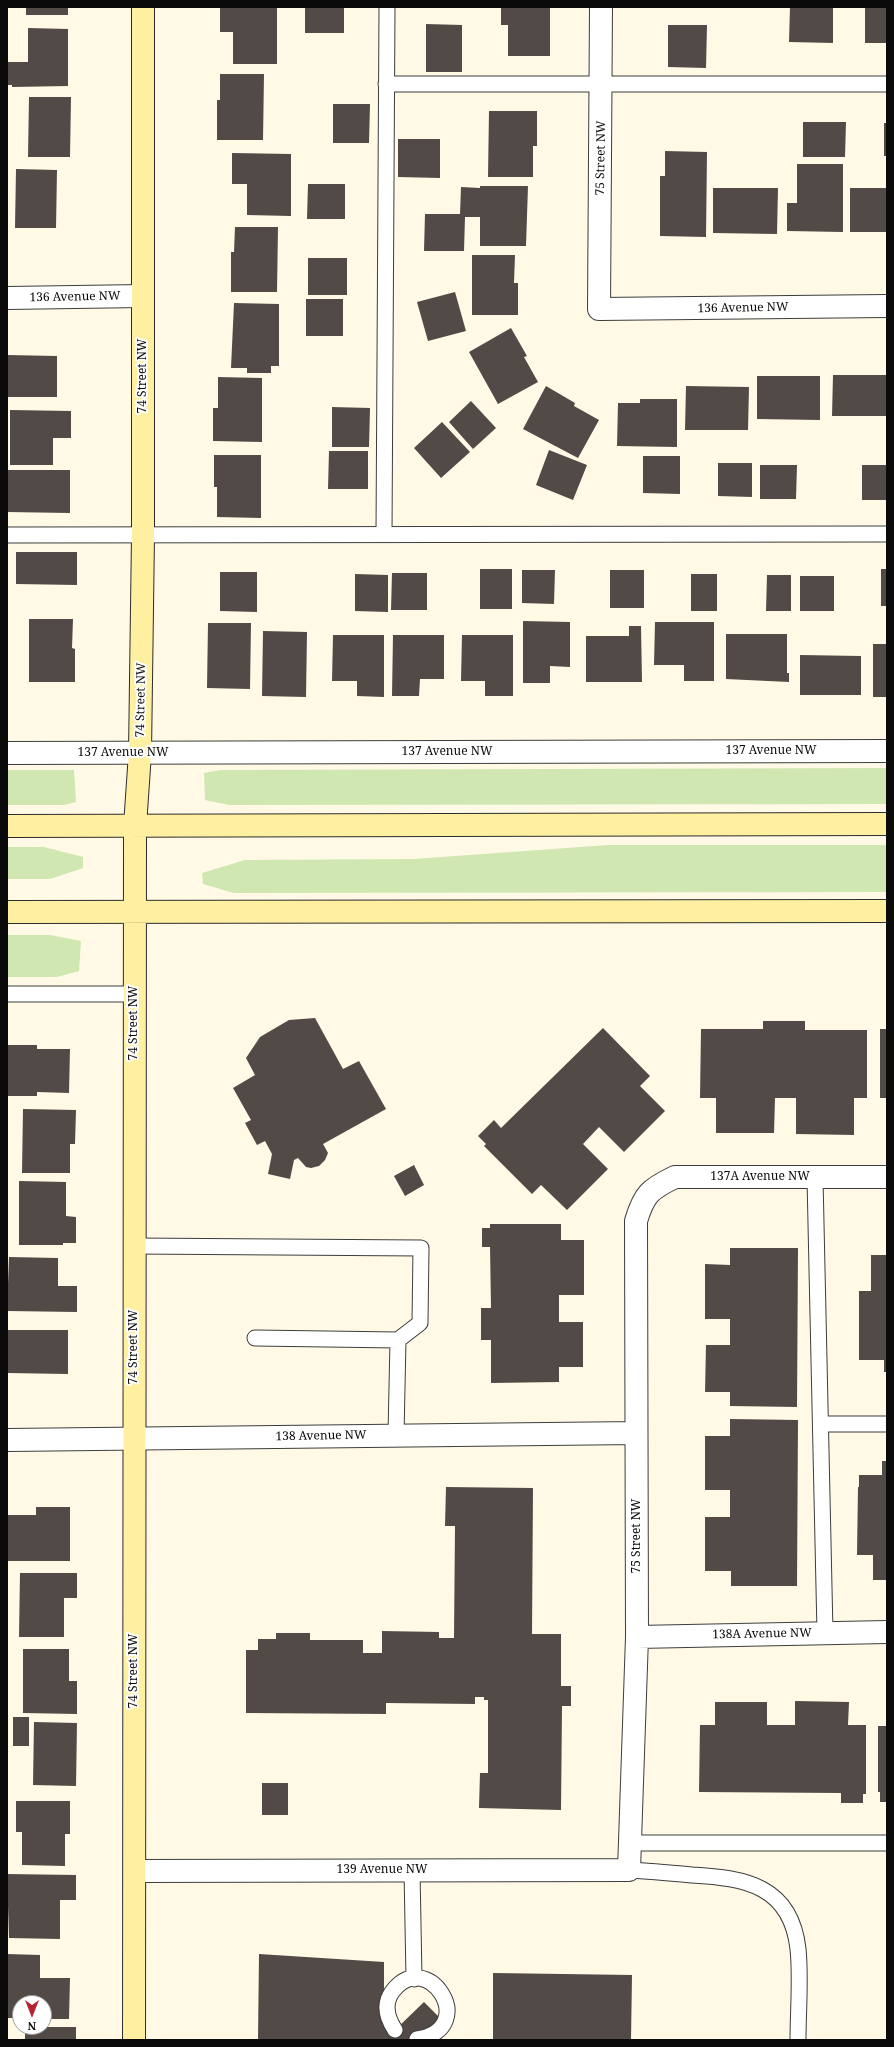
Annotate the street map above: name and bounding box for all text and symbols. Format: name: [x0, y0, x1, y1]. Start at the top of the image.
street label: 75 Street NW: [593, 120, 609, 196]
street label: 136 Avenue NW: [29, 289, 121, 305]
street label: 136 Avenue NW: [697, 300, 789, 316]
street label: 74 Street NW: [136, 339, 150, 413]
street label: 74 Street NW: [133, 662, 149, 738]
street label: 137 Avenue NW: [726, 744, 816, 758]
street label: 137 Avenue NW: [402, 745, 492, 759]
street label: 137 Avenue NW: [78, 746, 168, 760]
street label: 74 Street NW: [127, 986, 141, 1060]
street label: 137A Avenue NW: [710, 1170, 810, 1184]
street label: 74 Street NW: [127, 1310, 141, 1384]
street label: 138 Avenue NW: [275, 1428, 367, 1444]
street label: 75 Street NW: [630, 1499, 644, 1573]
street label: 138A Avenue NW: [712, 1626, 812, 1642]
street label: 74 Street NW: [127, 1634, 141, 1708]
street label: 139 Avenue NW: [337, 1863, 427, 1877]
north arrow: [12, 1995, 52, 2035]
text: N: [28, 2019, 36, 2034]

